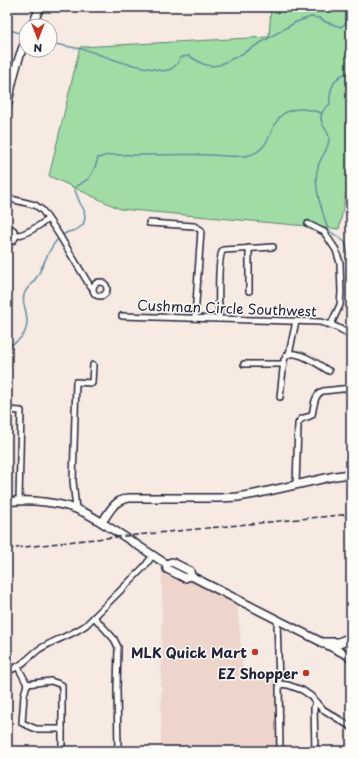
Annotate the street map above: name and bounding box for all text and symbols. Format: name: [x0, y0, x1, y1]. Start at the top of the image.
north arrow: [18, 18, 58, 58]
text: N: [33, 40, 42, 57]
street label: Cushman Circle Southwest: [137, 294, 317, 322]
place label: MLK Quick Mart: [131, 642, 247, 663]
marker: MLK Quick Mart: [250, 647, 260, 657]
place label: EZ Shopper: [218, 663, 299, 684]
marker: EZ Shopper: [301, 668, 311, 678]

